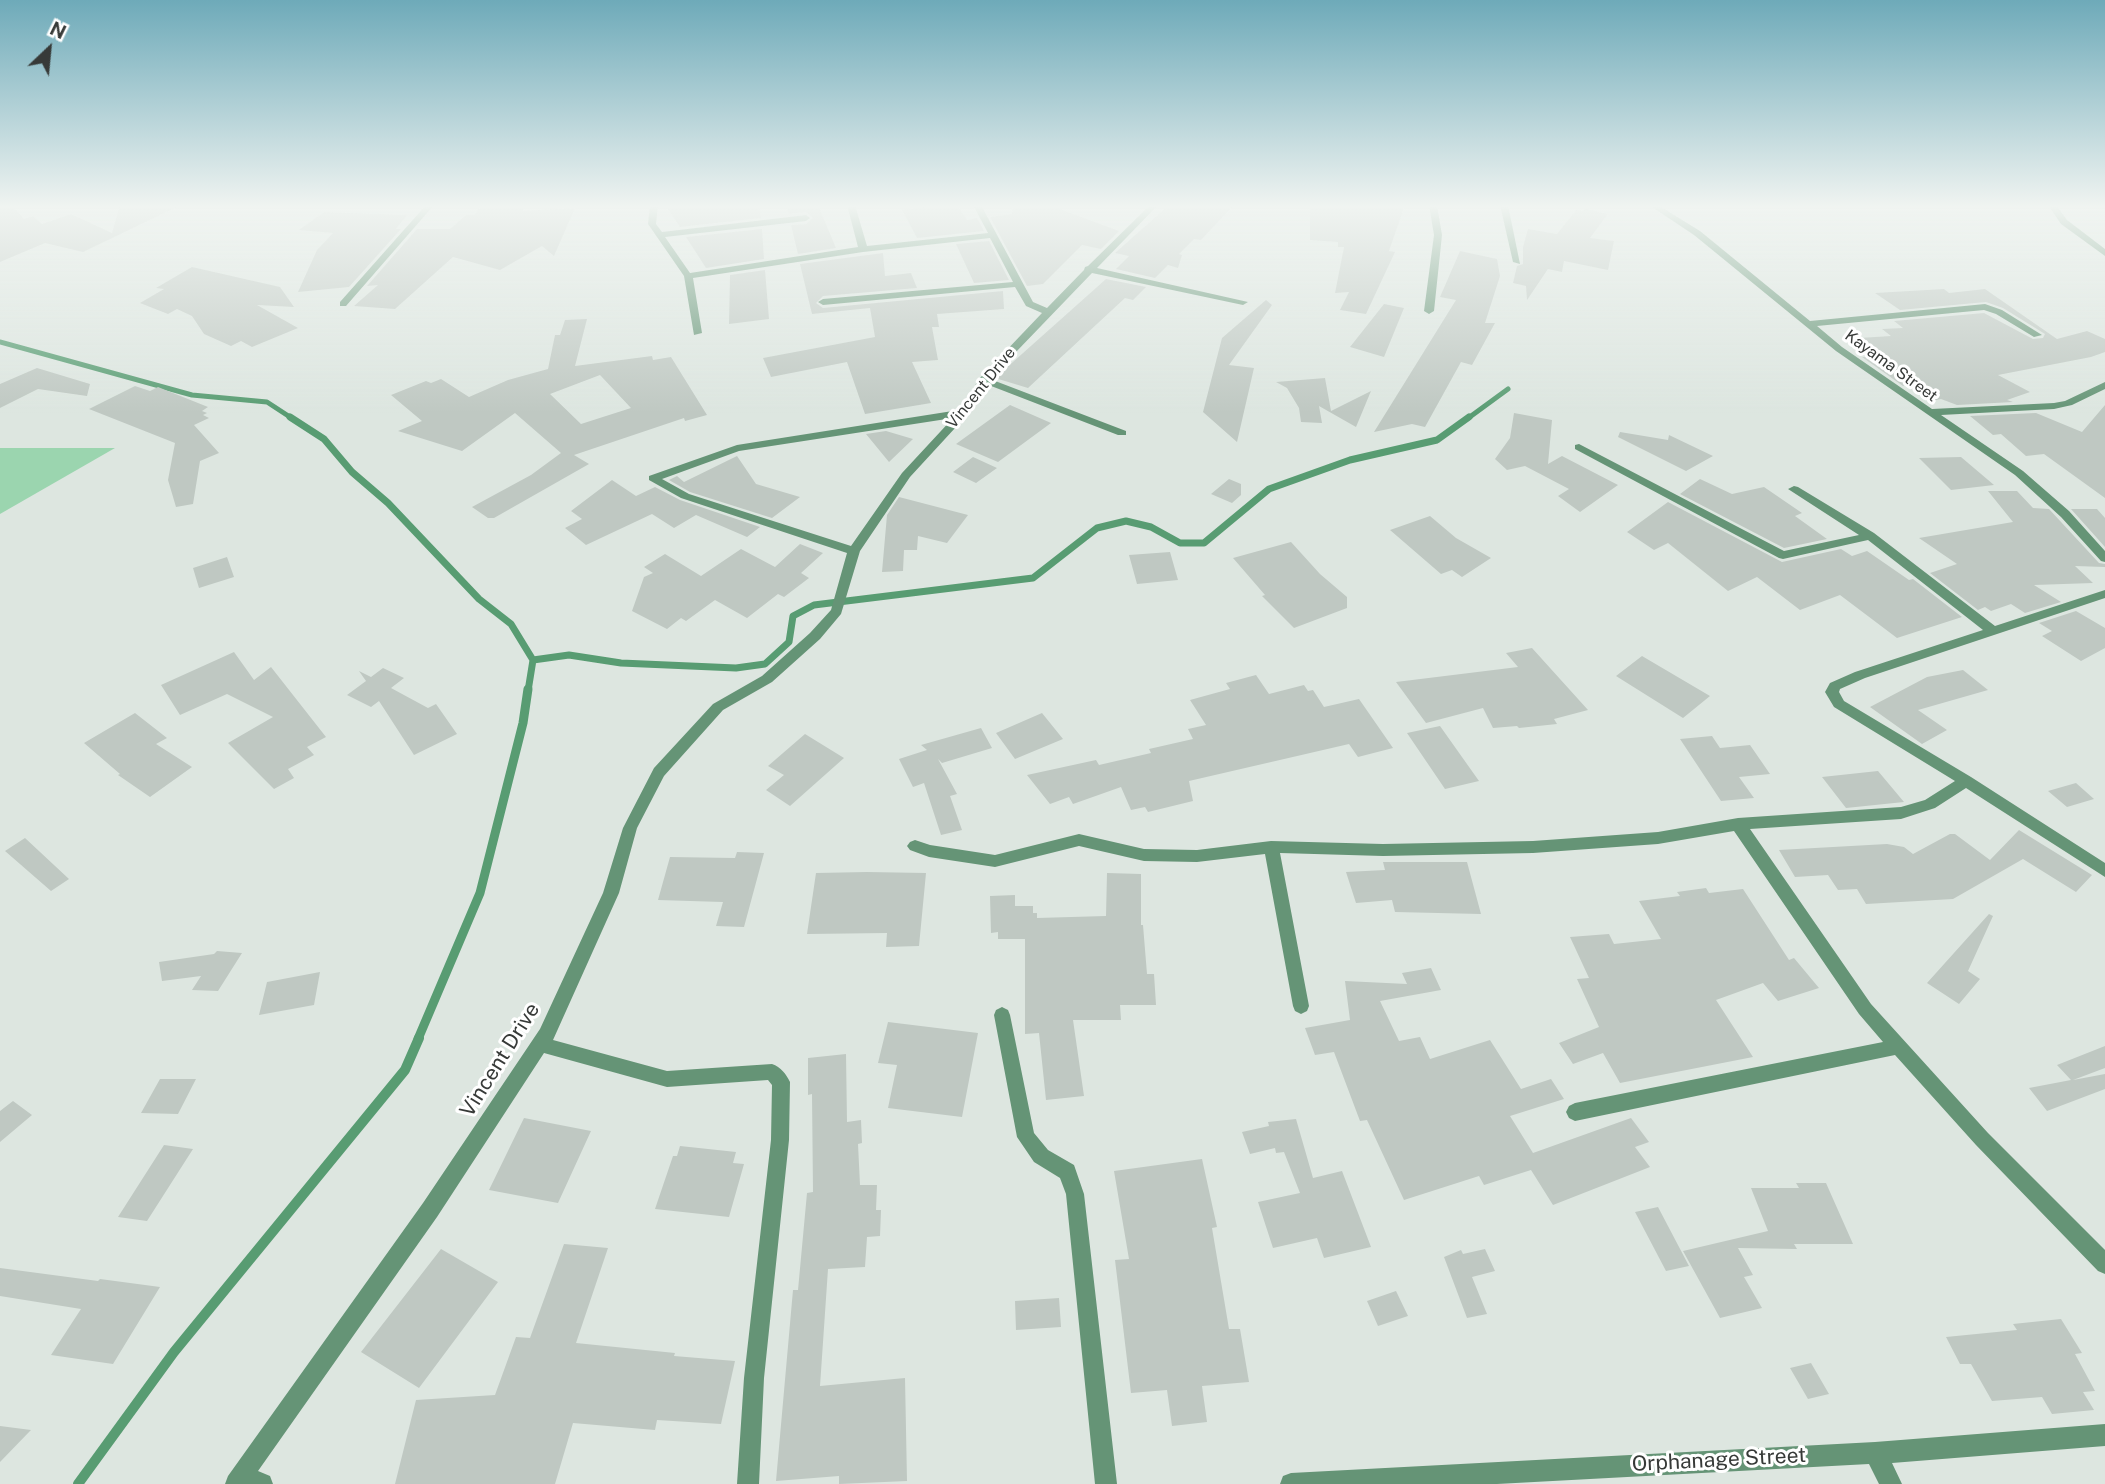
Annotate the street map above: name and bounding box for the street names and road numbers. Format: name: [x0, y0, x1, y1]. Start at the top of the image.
street label: Kayama Street: [1841, 326, 1941, 406]
street label: Vincent Drive: [942, 343, 1020, 433]
street label: Vincent Drive: [455, 998, 545, 1122]
street label: Orphanage Street: [1631, 1443, 1807, 1477]

